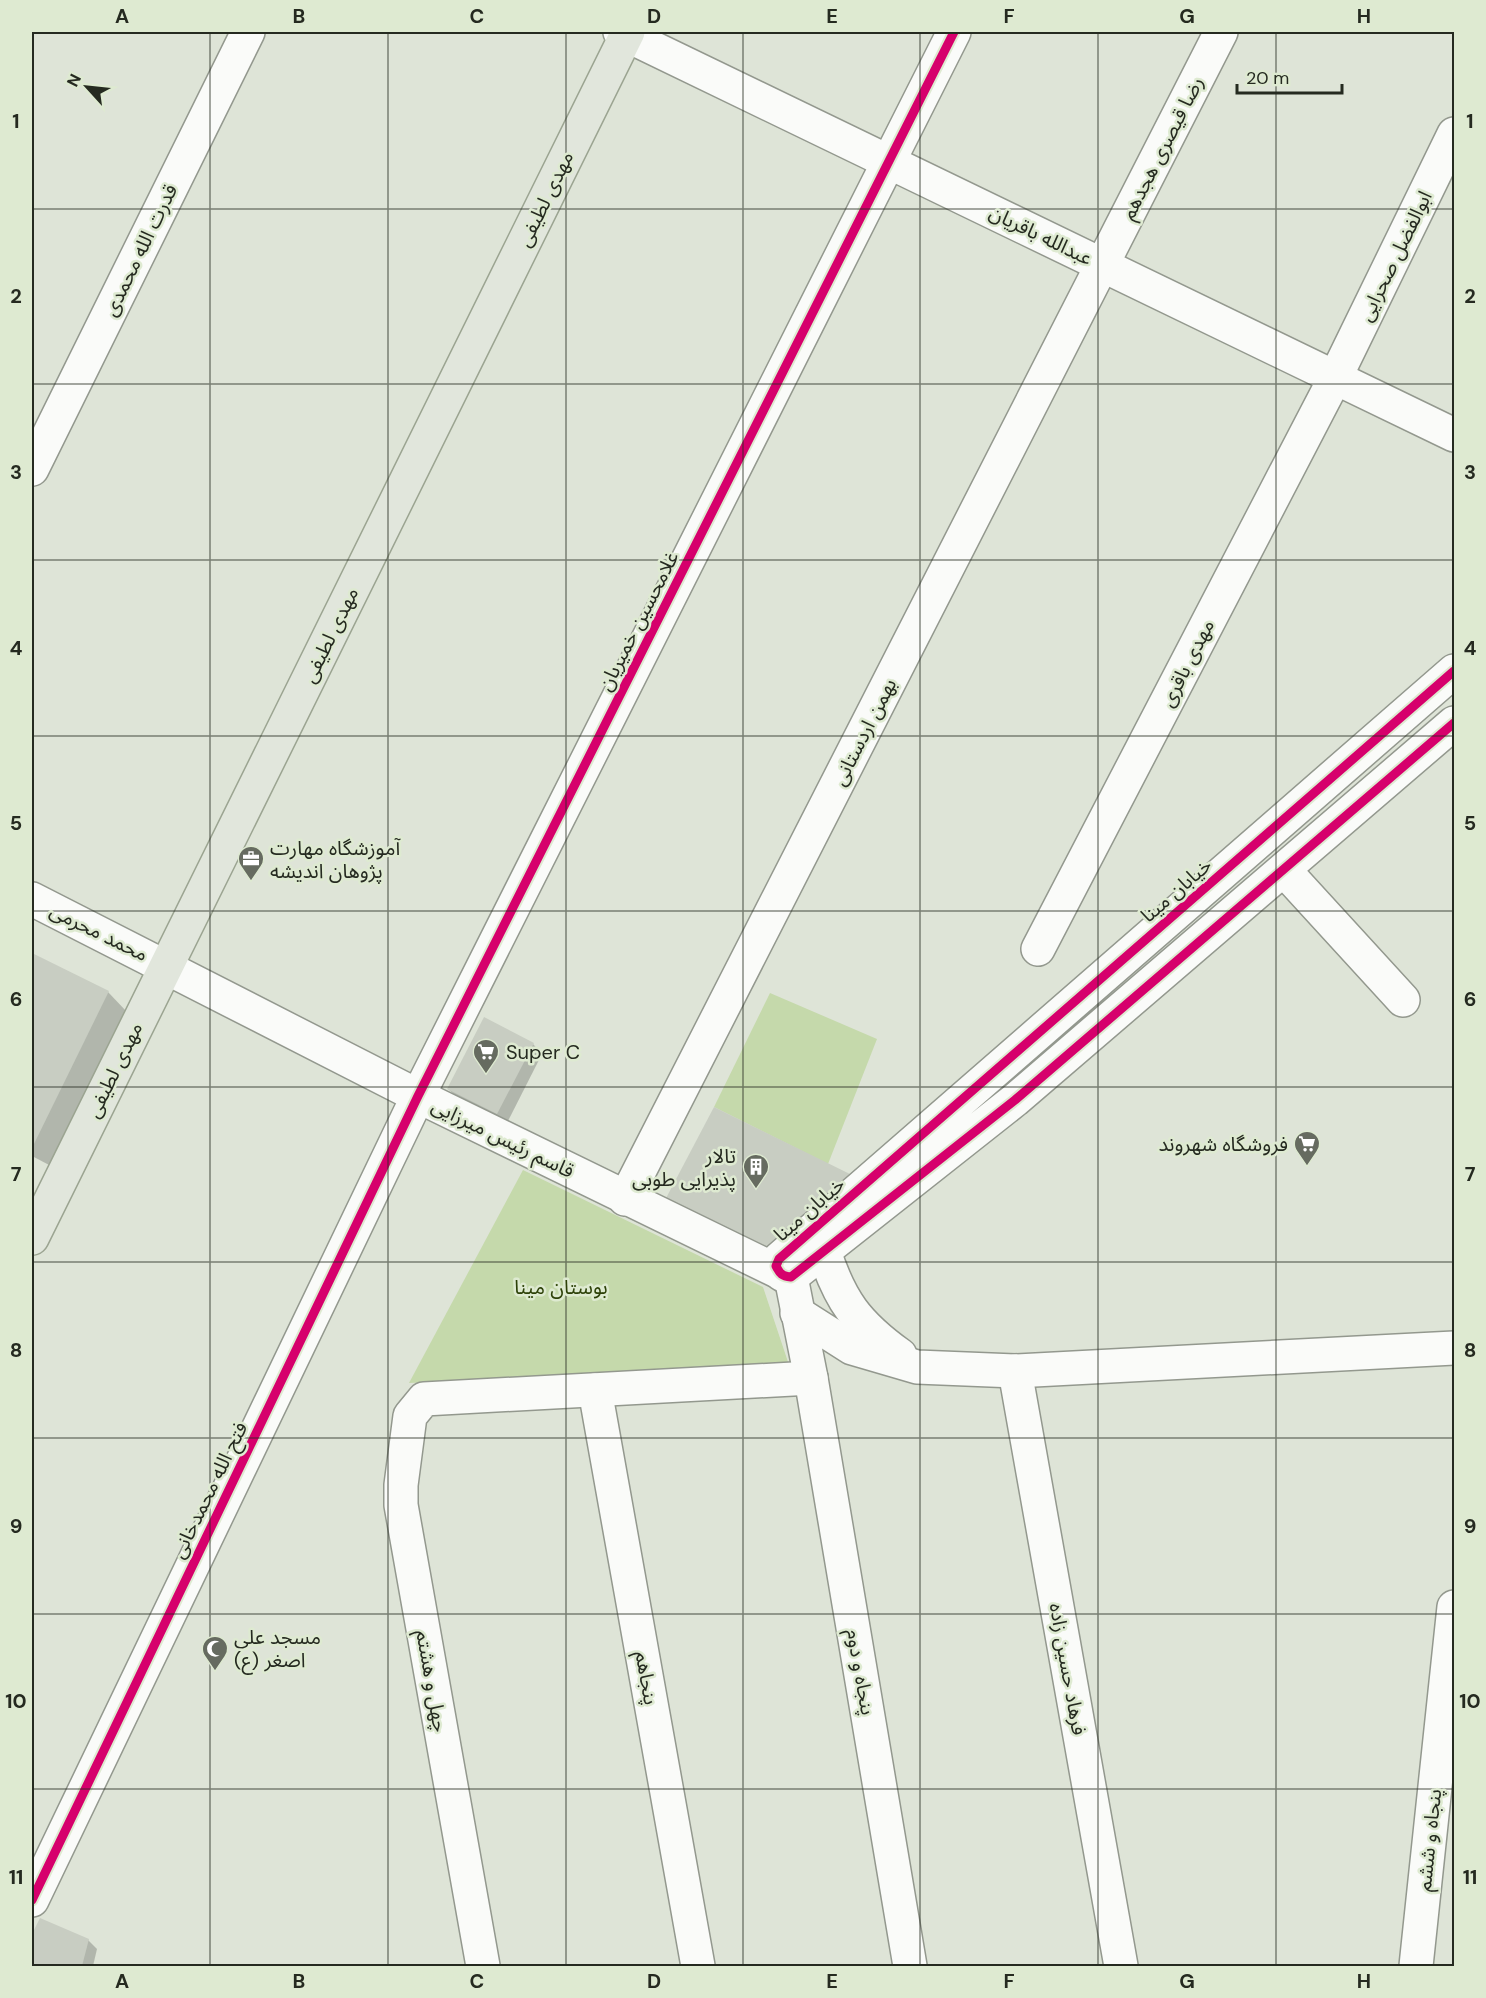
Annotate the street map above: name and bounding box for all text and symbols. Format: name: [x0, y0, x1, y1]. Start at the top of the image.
text: A: [115, 3, 129, 29]
text: B: [293, 3, 305, 29]
text: C: [470, 3, 484, 29]
text: D: [647, 3, 661, 29]
text: E: [826, 3, 838, 29]
text: F: [1003, 3, 1015, 29]
text: G: [1179, 3, 1195, 29]
text: H: [1357, 3, 1371, 29]
north arrow: [57, 57, 117, 117]
scale bar: [1237, 57, 1342, 95]
text: 20 m: [1246, 66, 1289, 90]
text: N: [62, 70, 86, 90]
street label: رضا قیصری هجدهم: [1115, 72, 1211, 225]
text: 1: [12, 108, 20, 134]
text: 1: [1466, 108, 1474, 134]
street label: مهدی لطیفی: [511, 147, 579, 251]
street label: قدرت الله محمدی: [97, 180, 183, 320]
street label: ابوالفضل صحرایی: [1352, 186, 1438, 326]
street label: عبدالله باقریان: [985, 199, 1097, 271]
text: 2: [10, 283, 22, 309]
text: 2: [1464, 283, 1476, 309]
text: 3: [10, 459, 22, 485]
text: 3: [1464, 459, 1476, 485]
street label: غلامحسین خمیریان: [592, 547, 684, 695]
street label: مهدی لطیفی: [296, 583, 364, 687]
street label: مهدی باقری: [1154, 615, 1220, 711]
text: 4: [10, 635, 23, 661]
text: 4: [1464, 635, 1477, 661]
street label: بهمن اردستانی: [826, 674, 902, 790]
text: 5: [10, 810, 22, 836]
text: 5: [1464, 810, 1476, 836]
place label: آموزشگاه مهارت پژوهان اندیشه: [270, 835, 401, 884]
office icon: آموزشگاه مهارت پژوهان اندیشه: [236, 844, 266, 882]
street label: خیابان مینا: [1135, 852, 1217, 928]
street label: محمد محرمی: [46, 897, 152, 967]
text: 6: [10, 986, 22, 1012]
text: 6: [1464, 986, 1476, 1012]
street label: مهدی لطیفی: [80, 1018, 148, 1122]
supermarket icon: Super C: [471, 1037, 501, 1075]
place label: Super C: [506, 1039, 580, 1065]
street label: قاسم رئیس میرزایی: [427, 1092, 579, 1186]
supermarket icon: فروشگاه شهروند: [1292, 1129, 1322, 1167]
place label: فروشگاه شهروند: [1158, 1131, 1288, 1157]
place label: تالار پذیرایی طوبی: [632, 1143, 736, 1192]
building icon: تالار پذیرایی طوبی: [741, 1152, 771, 1190]
text: 7: [11, 1161, 22, 1187]
text: 7: [1465, 1161, 1476, 1187]
street label: خیابان مینا: [768, 1171, 850, 1247]
park label: بوستان مینا: [514, 1274, 608, 1300]
text: 8: [10, 1337, 22, 1363]
text: 8: [1464, 1337, 1476, 1363]
street label: فتح الله محمدخانی: [165, 1417, 255, 1563]
text: 9: [10, 1513, 22, 1539]
text: 9: [1464, 1513, 1476, 1539]
street label: فرهاد حسین زاده: [1044, 1601, 1092, 1737]
place label: مسجد علی اصغر (ع): [234, 1624, 321, 1675]
street label: پنجاه و دوم: [839, 1627, 881, 1718]
street label: چهل و هشتم: [408, 1628, 454, 1734]
mosque icon: مسجد علی اصغر (ع): [200, 1634, 230, 1672]
street label: پنجاهم: [628, 1649, 665, 1707]
text: 10: [5, 1688, 27, 1714]
text: 10: [1459, 1688, 1481, 1714]
street label: پنجاه و ششم: [1411, 1787, 1449, 1893]
text: 11: [9, 1864, 23, 1890]
text: 11: [1463, 1864, 1477, 1890]
text: A: [115, 1968, 129, 1994]
text: B: [293, 1968, 305, 1994]
text: C: [470, 1968, 484, 1994]
text: D: [647, 1968, 661, 1994]
text: E: [826, 1968, 838, 1994]
text: F: [1003, 1968, 1015, 1994]
text: G: [1179, 1968, 1195, 1994]
text: H: [1357, 1968, 1371, 1994]

